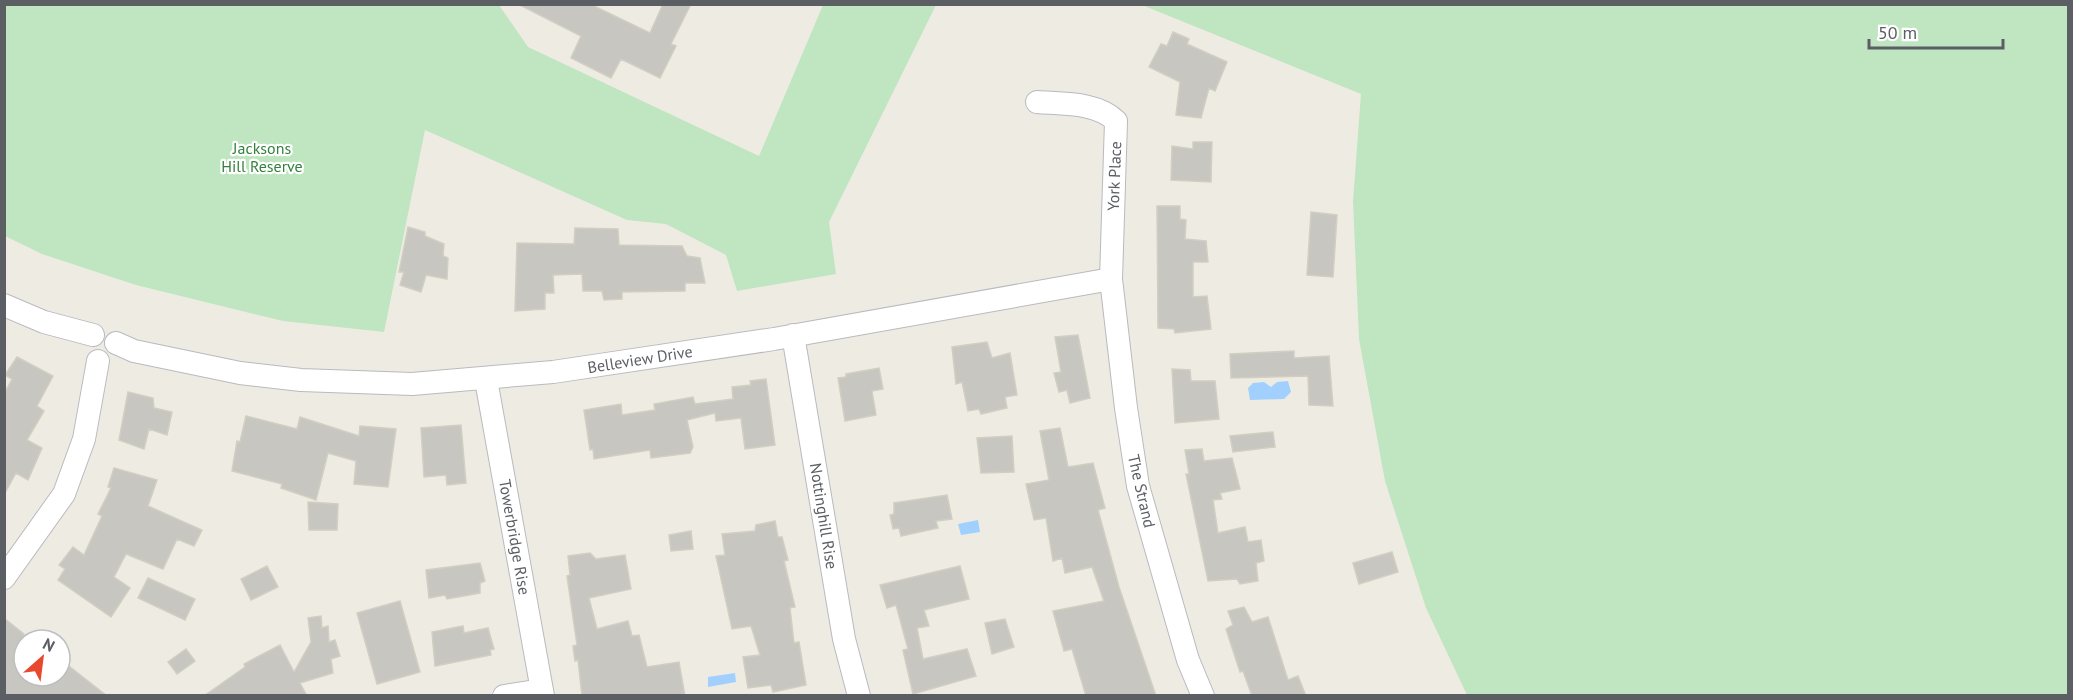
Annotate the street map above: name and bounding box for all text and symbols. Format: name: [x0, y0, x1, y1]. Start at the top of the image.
scale bar: [1869, 12, 2002, 50]
text: 50 m: [1878, 21, 1917, 44]
park label: Jacksons Hill Reserve: [221, 138, 303, 176]
street label: York Place: [1103, 141, 1125, 211]
street label: Belleview Drive: [586, 341, 694, 377]
street label: The Strand: [1124, 452, 1160, 530]
street label: Nottinghill Rise: [806, 462, 842, 570]
street label: Towerbridge Rise: [495, 478, 535, 596]
north arrow: [12, 628, 72, 688]
text: N: [40, 633, 58, 656]

